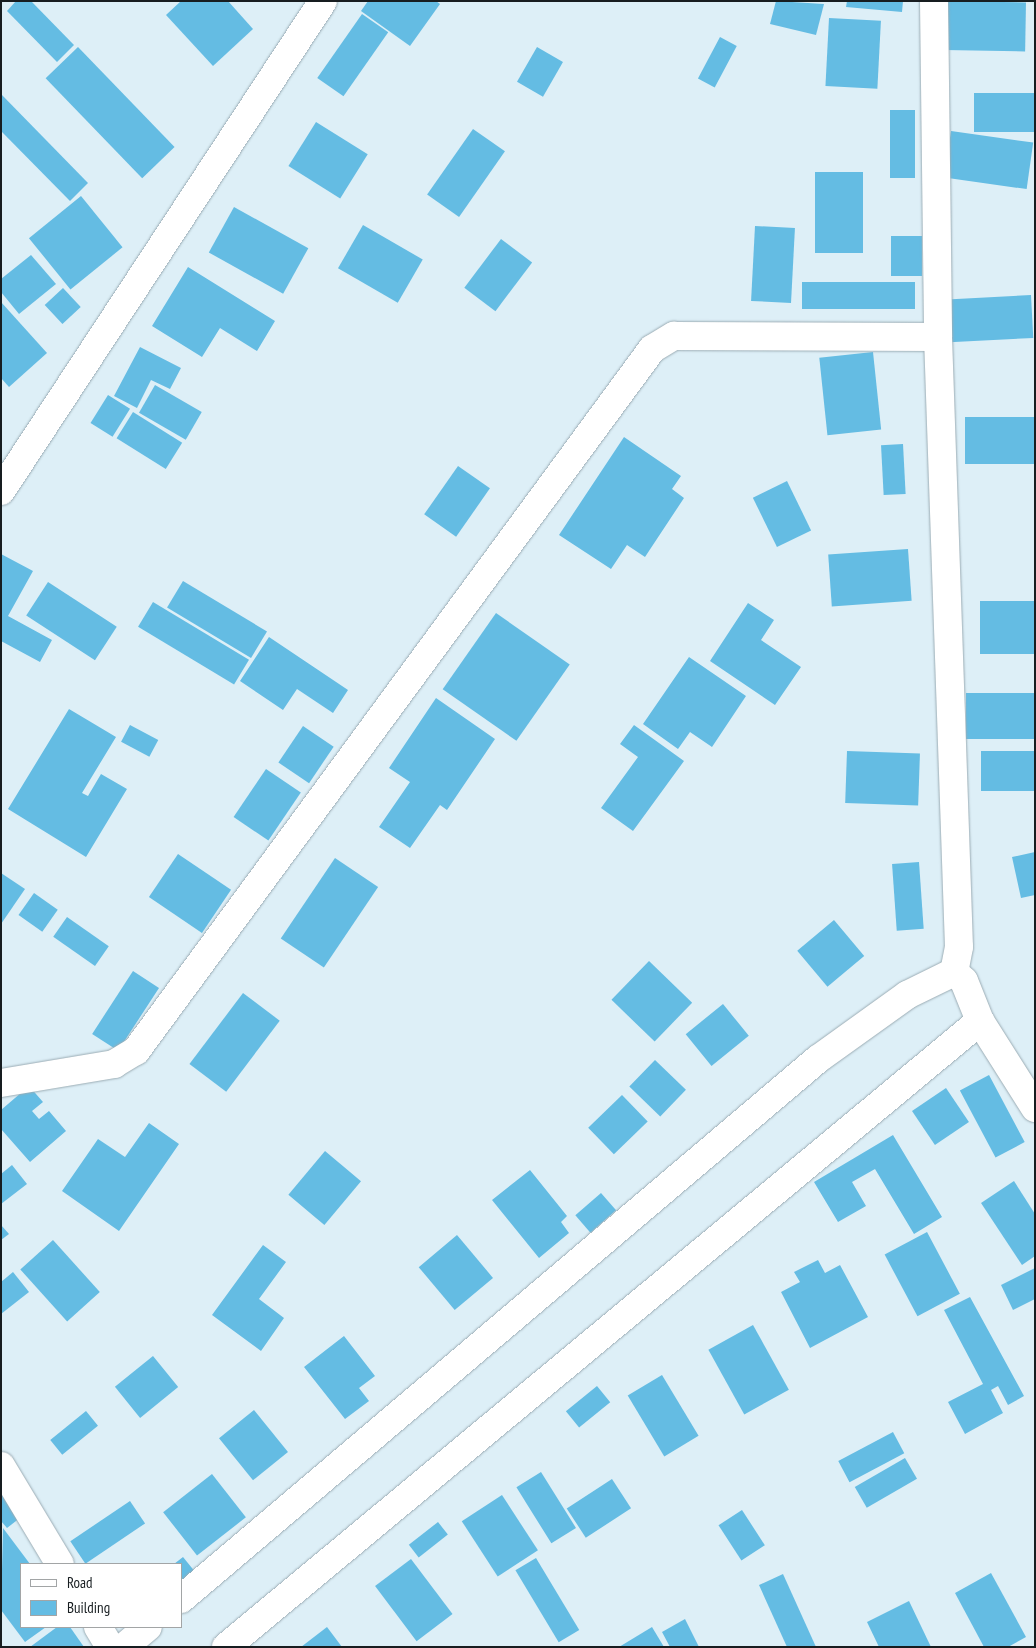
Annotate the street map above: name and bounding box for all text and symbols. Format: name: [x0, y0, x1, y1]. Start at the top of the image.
legend: [20, 1563, 182, 1628]
text: Road: [67, 1573, 93, 1592]
text: Building: [67, 1598, 110, 1617]

